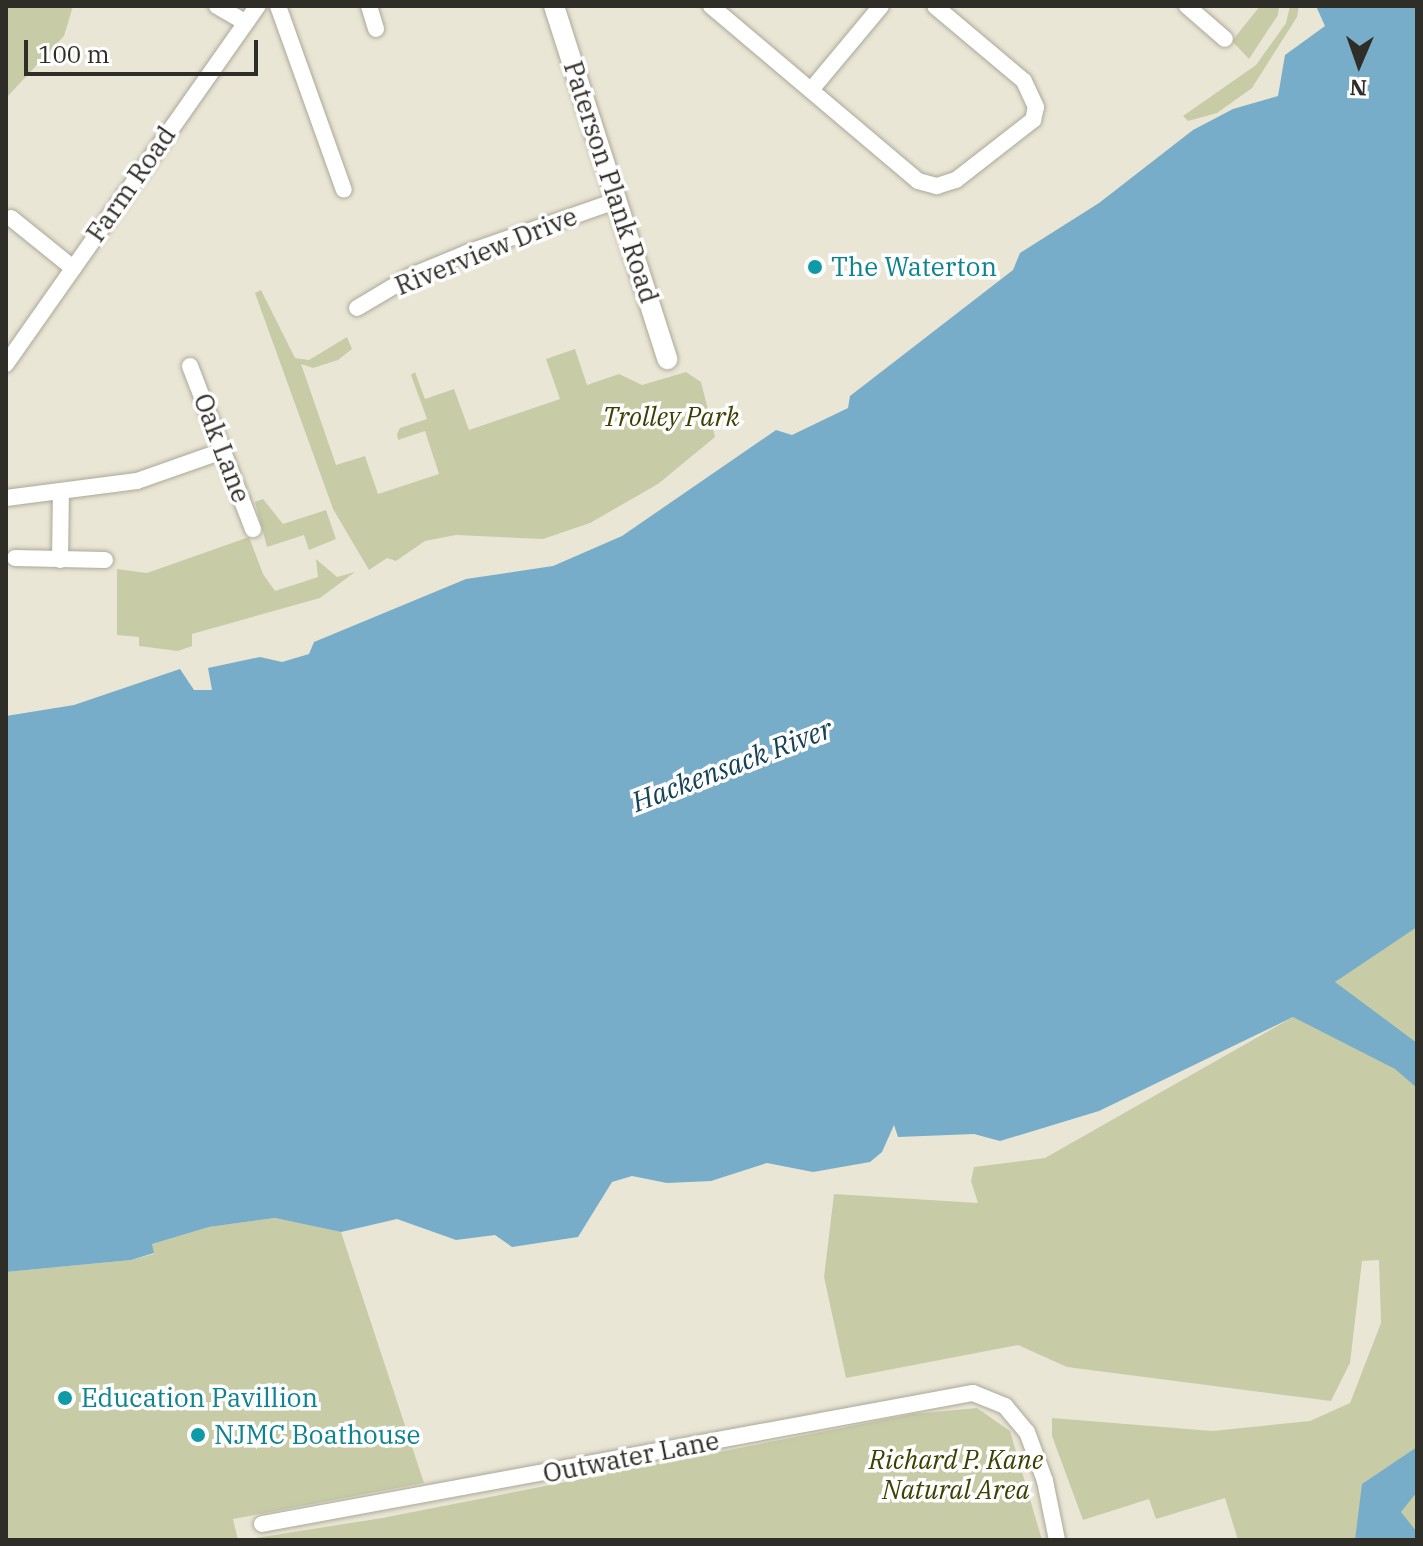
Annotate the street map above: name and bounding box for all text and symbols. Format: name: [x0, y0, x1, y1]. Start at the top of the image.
scale bar: [28, 24, 262, 74]
north arrow: [1319, 24, 1399, 104]
text: 100 m: [38, 38, 110, 70]
street label: Paterson Plank Road: [557, 57, 665, 307]
text: N: [1349, 74, 1367, 103]
street label: Farm Road: [80, 120, 182, 248]
street label: Riverview Drive: [391, 200, 581, 302]
place label: The Waterton: [831, 251, 997, 283]
marker: The Waterton: [806, 258, 824, 276]
street label: Oak Lane: [187, 389, 257, 507]
park label: Trolley Park: [602, 401, 740, 433]
water label: Hackensack River: [627, 711, 837, 819]
place label: Education Pavillion: [81, 1382, 318, 1414]
marker: Education Pavillion: [56, 1389, 74, 1407]
place label: NJMC Boathouse: [214, 1419, 420, 1451]
street label: Outwater Lane: [540, 1425, 722, 1489]
marker: NJMC Boathouse: [189, 1426, 207, 1444]
park label: Richard P. Kane Natural Area: [869, 1444, 1043, 1506]

